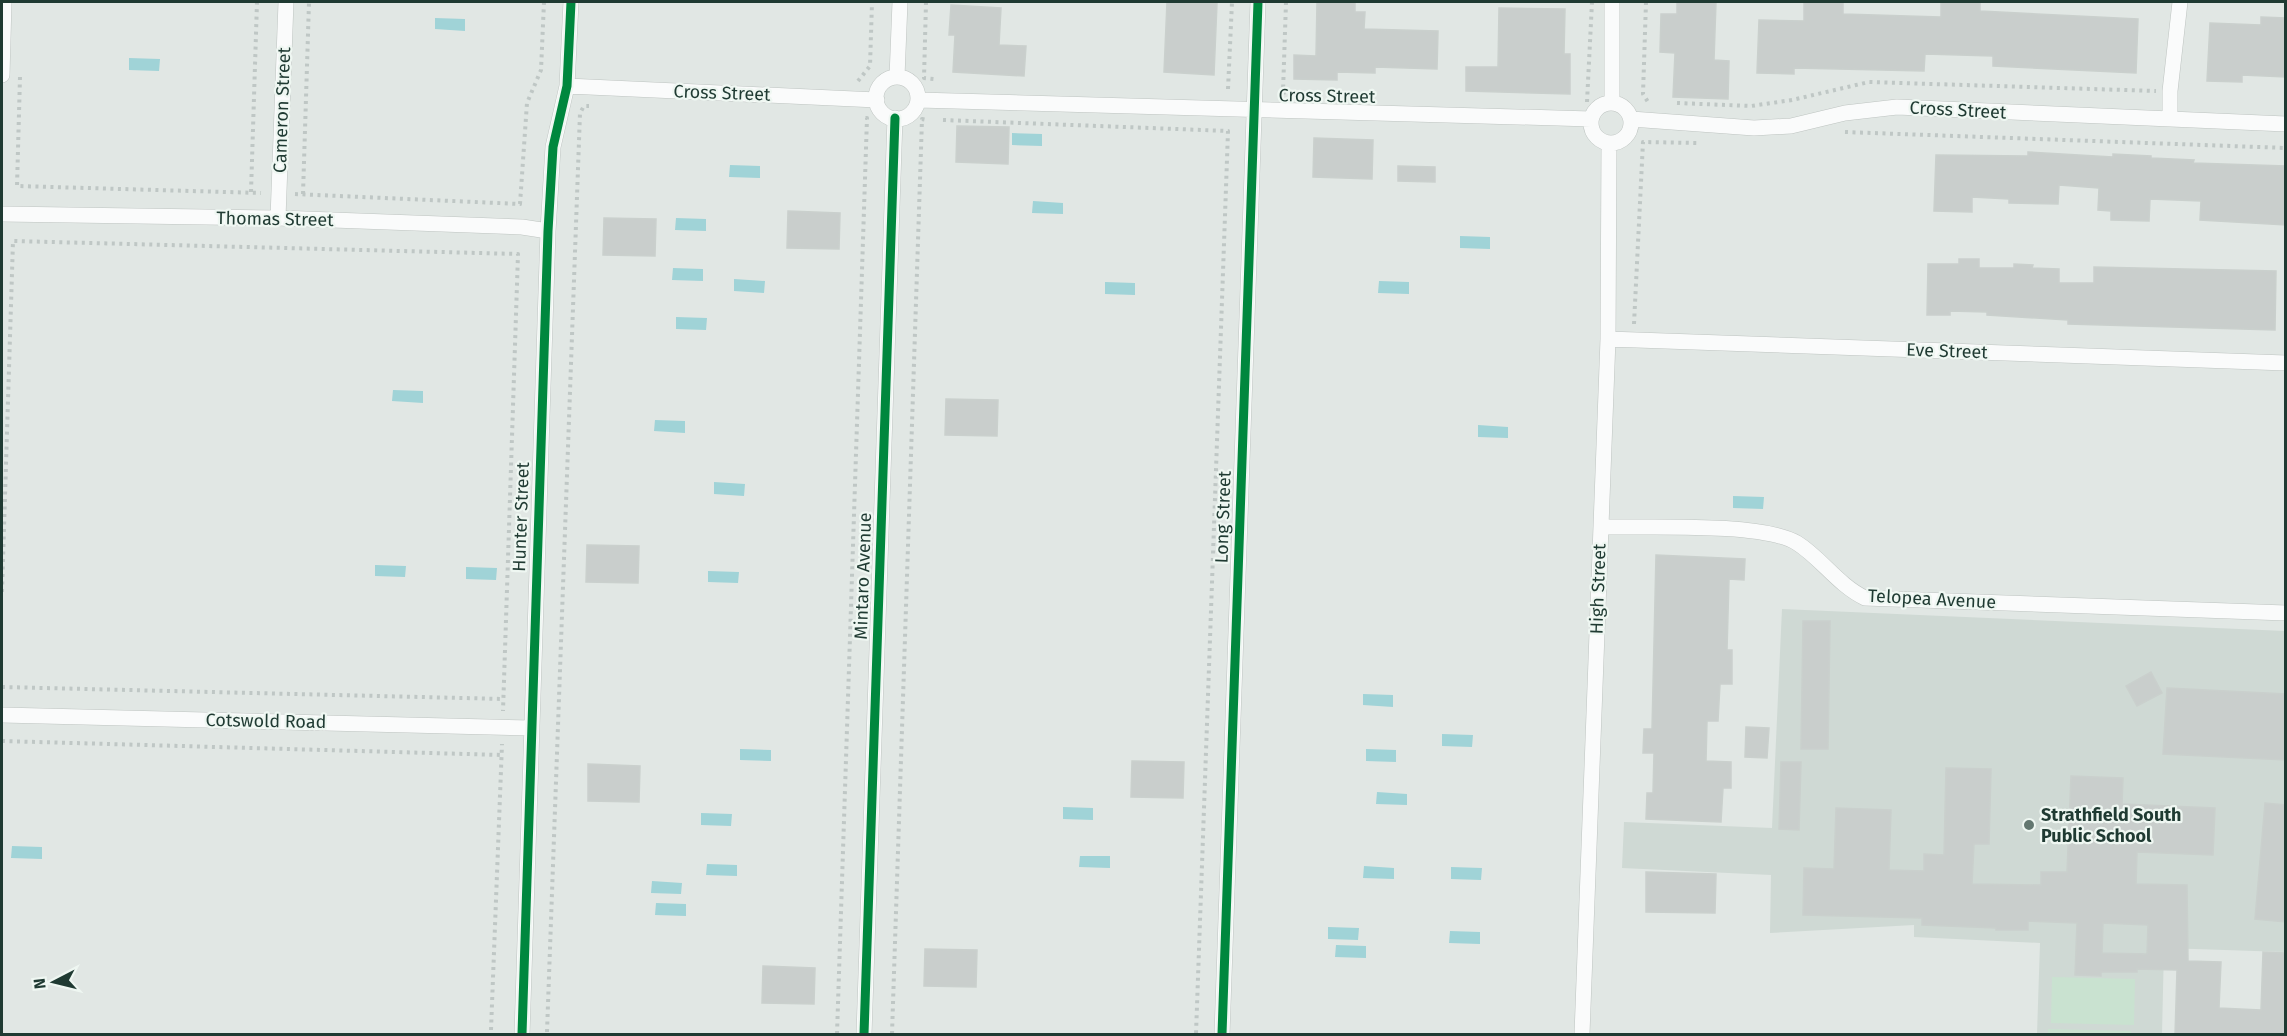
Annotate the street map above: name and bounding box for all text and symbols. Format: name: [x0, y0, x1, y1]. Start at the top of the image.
street label: Cameron Street: [269, 46, 295, 173]
street label: Cross Street: [673, 80, 771, 106]
street label: Cross Street: [1278, 84, 1376, 108]
street label: Cross Street: [1909, 96, 2007, 124]
street label: Thomas Street: [216, 207, 334, 231]
street label: Eve Street: [1906, 339, 1989, 363]
street label: Hunter Street: [508, 461, 534, 572]
street label: Long Street: [1210, 470, 1236, 564]
street label: Mintaro Avenue: [850, 512, 876, 640]
street label: High Street: [1585, 543, 1611, 635]
street label: Telopea Avenue: [1867, 585, 1997, 613]
street label: Cotswold Road: [205, 709, 327, 733]
place label: Strathfield South Public School: [2041, 804, 2182, 847]
marker: Strathfield South Public School: [2022, 818, 2036, 832]
north arrow: [24, 952, 84, 1012]
text: N: [30, 977, 50, 990]

